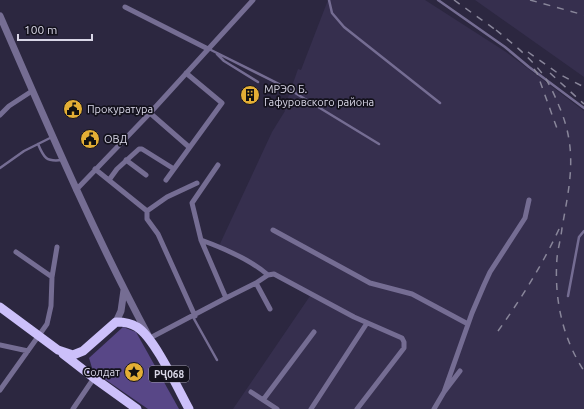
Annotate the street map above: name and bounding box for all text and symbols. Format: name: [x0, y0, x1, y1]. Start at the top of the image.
scale bar: [18, 16, 92, 42]
text: 100 m: [24, 23, 57, 36]
place label: МРЭО Б. Гафуровского района: [264, 83, 374, 108]
building icon: МРЭО Б. Гафуровского района: [239, 84, 261, 106]
public building icon: Прокуратура: [62, 98, 84, 120]
place label: Прокуратура: [87, 103, 153, 115]
public building icon: ОВД: [79, 128, 101, 150]
place label: ОВД: [104, 133, 128, 145]
place icon: Солдат: [123, 361, 145, 383]
place label: Солдат: [83, 366, 120, 378]
road number: РҶ068: [149, 366, 189, 382]

